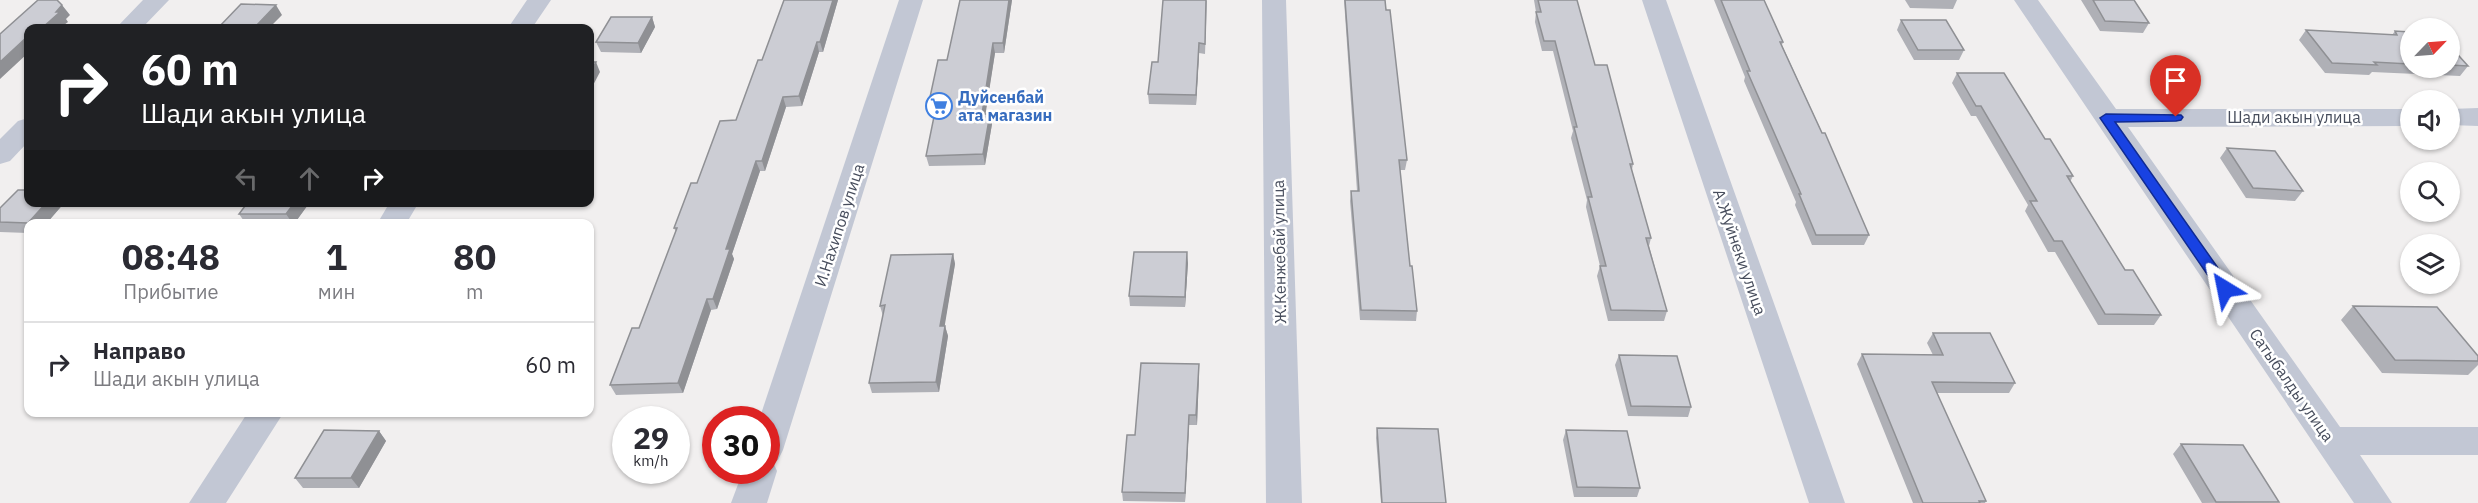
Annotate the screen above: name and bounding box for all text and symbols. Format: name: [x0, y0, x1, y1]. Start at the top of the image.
north arrow: [2400, 18, 2460, 78]
map controls: [2400, 18, 2460, 294]
text: 60 m: [141, 42, 239, 97]
icon: right: [42, 48, 120, 126]
pin: [2150, 55, 2201, 117]
icon: arrive: [2159, 64, 2192, 97]
place label: Дуйсенбай ата магазин: [958, 87, 1052, 125]
button: sound: [2400, 90, 2460, 150]
supermarket icon: Дуйсенбай ата магазин: [924, 91, 954, 121]
text: Шади акын улица: [141, 95, 366, 130]
street label: Шади акын улица: [2227, 107, 2361, 127]
street label: И.Нахипов улица: [810, 160, 868, 289]
icon: left: [230, 162, 263, 195]
icon: ahead: [293, 162, 326, 195]
icon: right: [356, 162, 389, 195]
button: search: [2400, 162, 2460, 222]
street label: Ж.Кенжебай улица: [1268, 179, 1290, 324]
street label: А.Жуйнеки улица: [1709, 186, 1771, 318]
text: 08:48: [122, 233, 220, 280]
text: 1: [326, 233, 347, 280]
text: 80: [453, 233, 496, 280]
button: layers: [2400, 234, 2460, 294]
position arrow: [2193, 257, 2257, 321]
text: Прибытие: [123, 278, 218, 305]
text: мин: [318, 278, 355, 305]
text: m: [466, 278, 483, 305]
street label: Сатыбалды улица: [2246, 325, 2339, 446]
text: Направо: [93, 336, 186, 365]
icon: right: [42, 348, 75, 381]
text: 60 m: [525, 350, 576, 379]
text: Шади акын улица: [93, 365, 260, 392]
speed limit sign: 30: [702, 406, 780, 484]
text: 29: [633, 418, 669, 457]
text: km/h: [633, 451, 669, 470]

